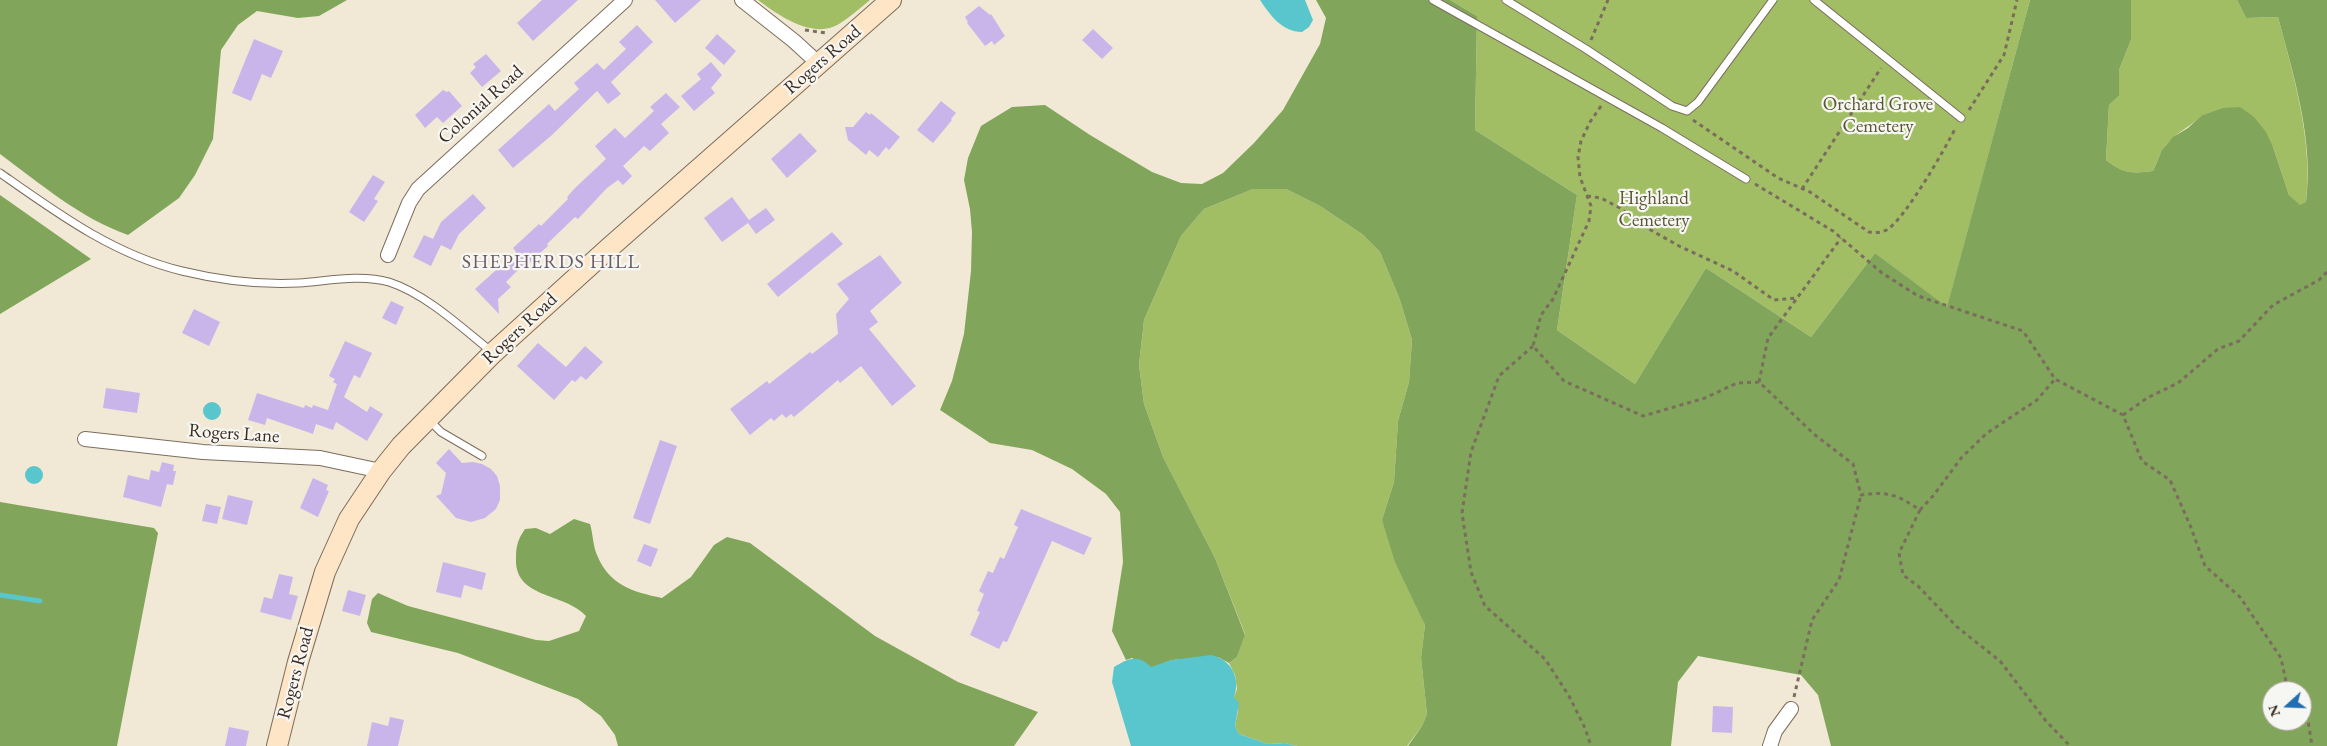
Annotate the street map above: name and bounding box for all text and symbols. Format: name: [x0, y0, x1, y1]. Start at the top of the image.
street label: Rogers Road: [780, 20, 866, 100]
street label: Colonial Road: [434, 61, 528, 149]
park label: Orchard Grove Cemetery: [1823, 94, 1933, 138]
park label: Highland Cemetery: [1618, 188, 1690, 232]
district label: SHEPHERDS HILL: [460, 251, 642, 275]
street label: Rogers Road: [478, 288, 562, 370]
street label: Rogers Lane: [188, 419, 280, 449]
street label: Rogers Road: [273, 624, 319, 722]
north arrow: [2262, 681, 2312, 731]
text: N: [2263, 702, 2284, 719]

